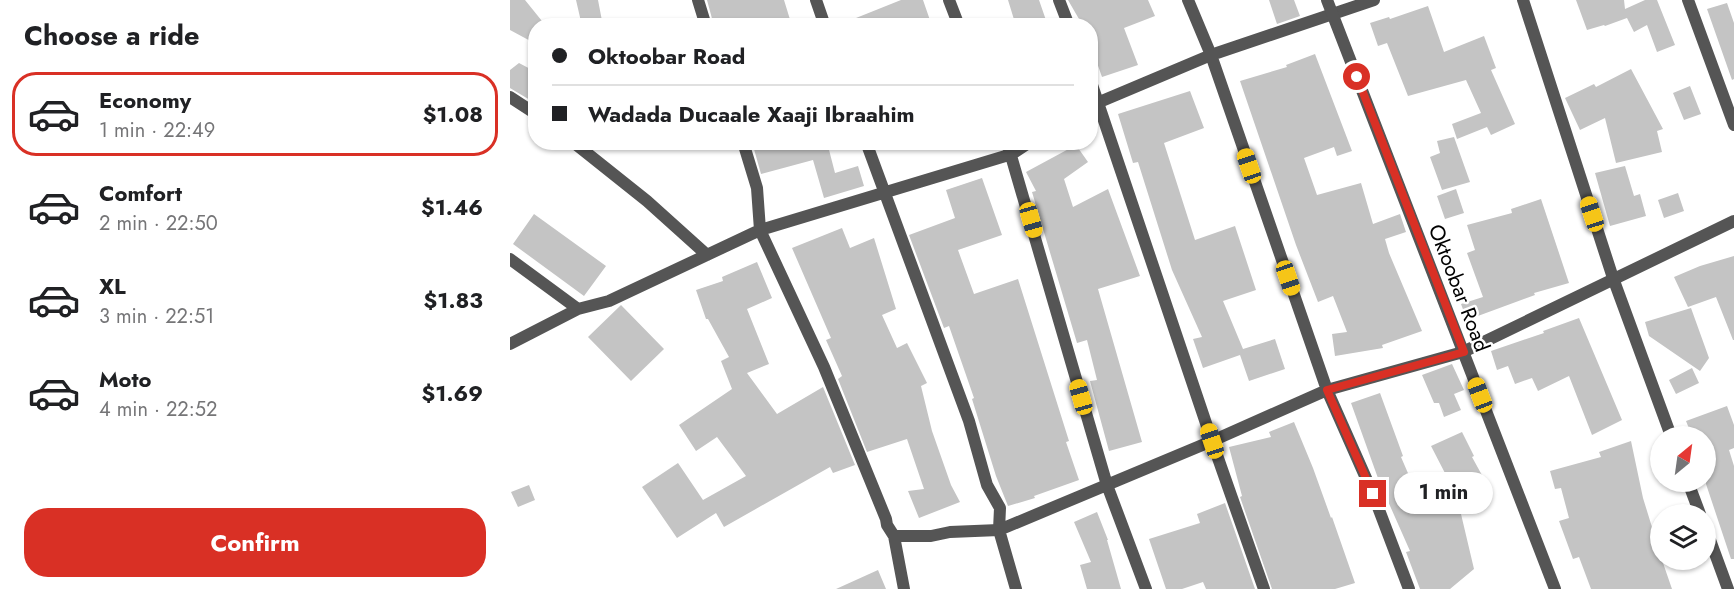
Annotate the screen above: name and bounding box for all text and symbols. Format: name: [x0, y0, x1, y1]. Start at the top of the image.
text: Choose a ride: [24, 16, 199, 55]
text: Oktoobar Road: [588, 40, 745, 72]
route start: [1343, 63, 1370, 90]
text: Economy: [99, 84, 191, 116]
icon: car: [27, 87, 81, 141]
text: $1.08: [423, 98, 483, 130]
text: Wadada Ducaale Xaaji Ibraahim: [588, 98, 915, 130]
text: 1 min · 22:49: [99, 116, 215, 145]
car: [1235, 146, 1263, 186]
text: Comfort: [99, 177, 182, 209]
icon: car: [27, 180, 81, 234]
text: $1.46: [421, 191, 483, 223]
car: [1578, 194, 1606, 234]
car: [1017, 200, 1045, 240]
text: 2 min · 22:50: [99, 209, 218, 238]
street label: Oktoobar Road: [1421, 220, 1497, 356]
car: [1274, 258, 1302, 298]
text: XL: [99, 270, 126, 302]
icon: car: [27, 273, 81, 327]
text: $1.83: [424, 284, 483, 316]
text: 3 min · 22:51: [99, 302, 214, 331]
text: Moto: [99, 363, 152, 395]
icon: car: [27, 366, 81, 420]
car: [1465, 375, 1495, 415]
text: $1.69: [422, 377, 483, 409]
car: [1067, 377, 1095, 417]
text: 4 min · 22:52: [99, 395, 217, 424]
car: [1198, 421, 1226, 461]
north arrow: [1650, 426, 1716, 492]
map controls: [1650, 426, 1716, 570]
callout: 1 min: [1394, 473, 1493, 515]
text: 1 min: [1419, 478, 1468, 507]
route end: [1359, 480, 1386, 507]
button: layers: [1650, 504, 1716, 570]
button: Confirm: [24, 508, 486, 577]

